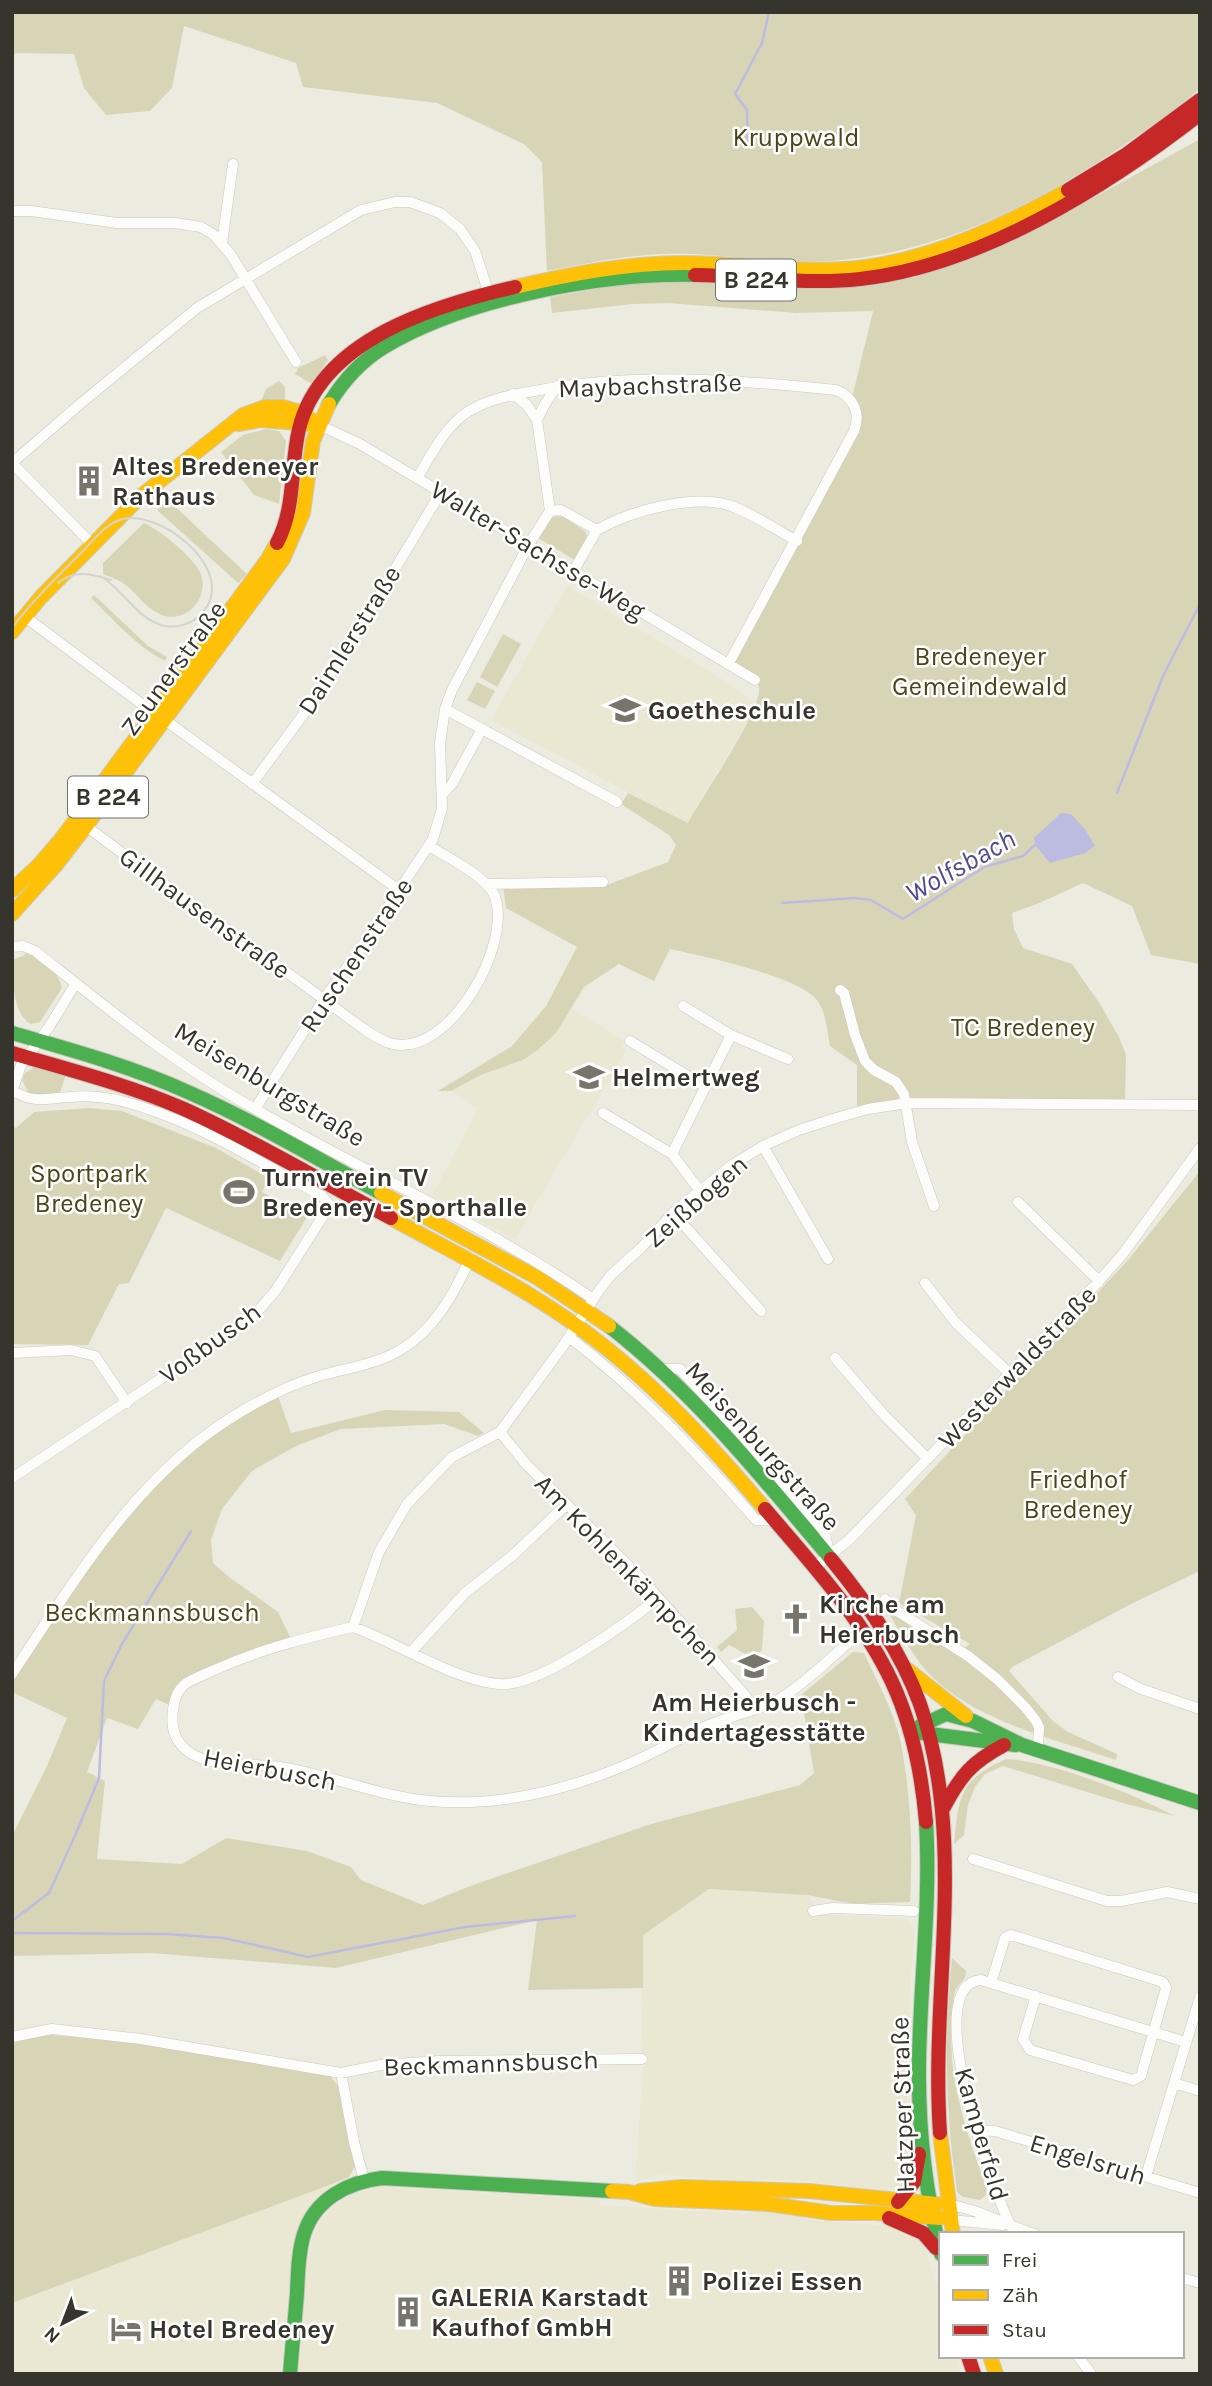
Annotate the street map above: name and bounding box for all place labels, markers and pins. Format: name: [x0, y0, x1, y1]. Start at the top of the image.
place label: Altes Bredeneyer Rathaus: [112, 451, 319, 512]
building icon: Altes Bredeneyer Rathaus: [72, 464, 106, 498]
school or university icon: Goetheschule: [608, 693, 642, 727]
place label: Goetheschule: [648, 695, 816, 726]
school or university icon: Helmertweg: [572, 1060, 606, 1094]
place label: Helmertweg: [612, 1062, 760, 1093]
place label: Turnverein TV Bredeney - Sporthalle: [262, 1162, 527, 1223]
sports icon: Turnverein TV Bredeney - Sporthalle: [222, 1175, 256, 1209]
place label: Kirche am Heierbusch: [819, 1589, 960, 1650]
church icon: Kirche am Heierbusch: [779, 1602, 813, 1636]
school or university icon: Am Heierbusch - Kindertagesstätte: [737, 1649, 771, 1683]
place label: Am Heierbusch - Kindertagesstätte: [642, 1687, 866, 1748]
building icon: Polizei Essen: [662, 2264, 696, 2298]
place label: Polizei Essen: [702, 2266, 863, 2297]
place label: GALERIA Karstadt Kaufhof GmbH: [431, 2282, 648, 2343]
building icon: GALERIA Karstadt Kaufhof GmbH: [391, 2295, 425, 2329]
hotel icon: Hotel Bredeney: [109, 2312, 143, 2346]
place label: Hotel Bredeney: [149, 2314, 334, 2345]

